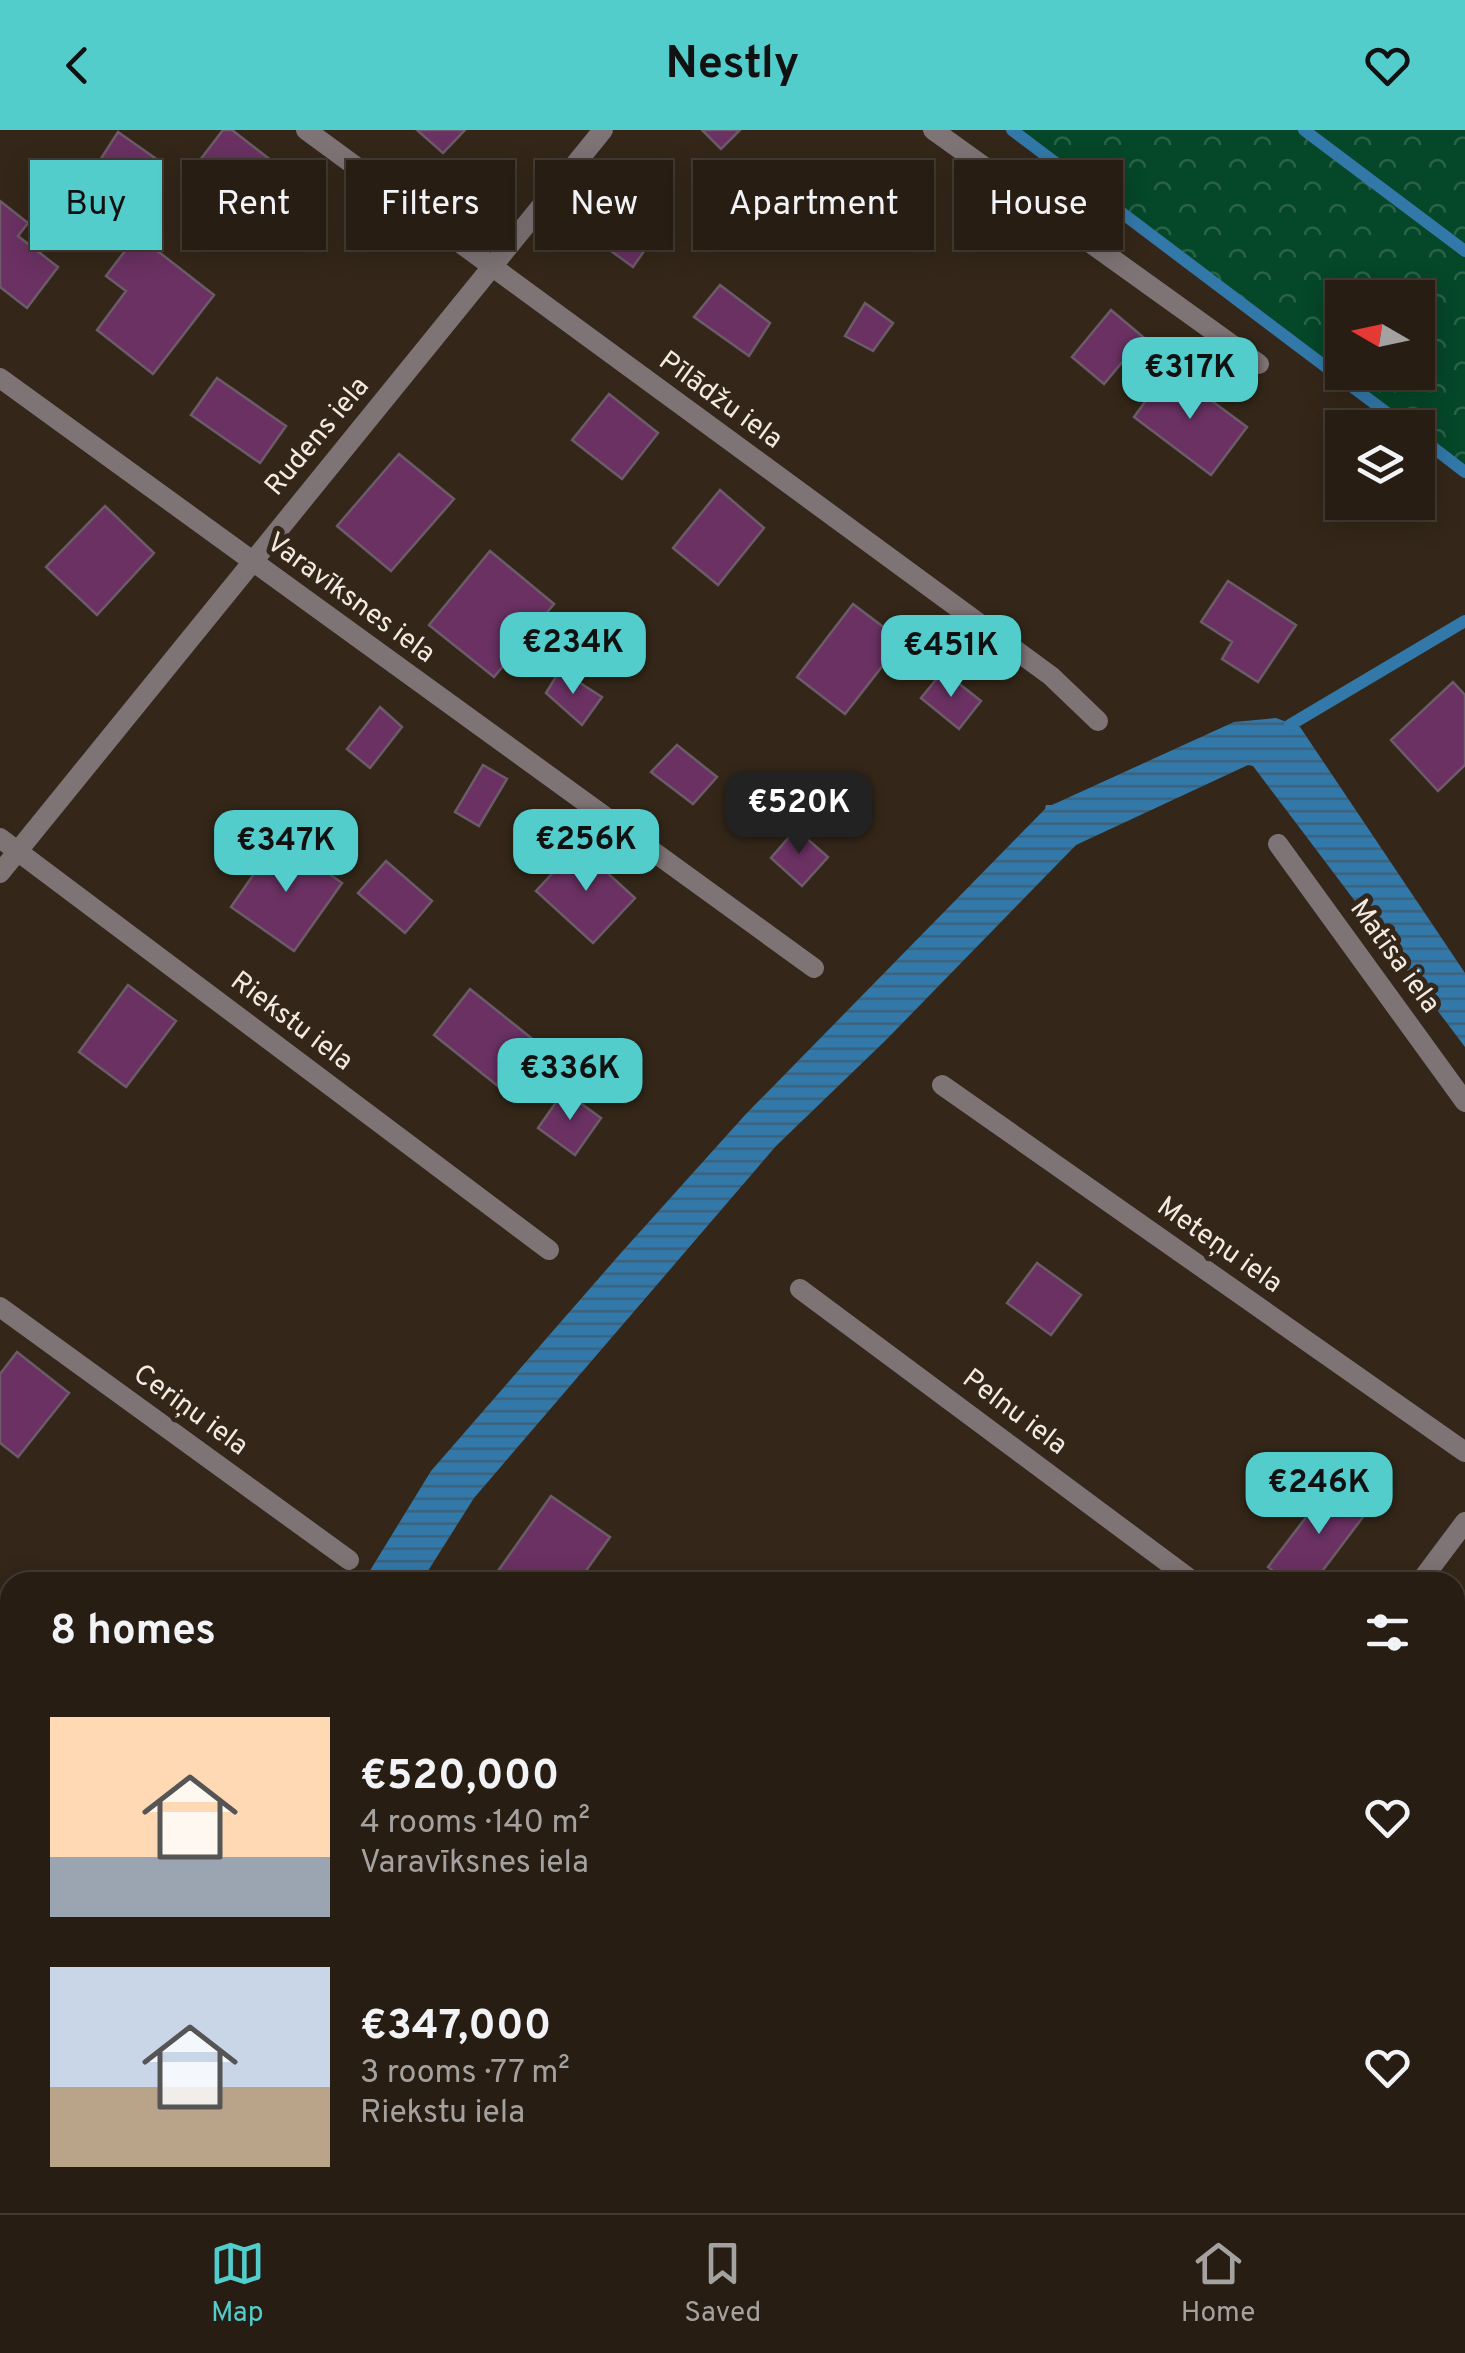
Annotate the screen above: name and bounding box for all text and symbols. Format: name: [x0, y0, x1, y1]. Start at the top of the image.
text: Nestly: [666, 37, 799, 94]
icon: back: [50, 38, 105, 93]
icon: heart: [1360, 38, 1415, 93]
chip: Buy: [30, 160, 162, 250]
chip: Rent: [182, 160, 326, 250]
chip: Filters: [346, 160, 515, 250]
chip: New: [535, 160, 673, 250]
chip: Apartment: [693, 160, 934, 250]
chip: House: [954, 160, 1123, 250]
north arrow: [1325, 280, 1435, 390]
map controls: [1325, 280, 1435, 520]
pin: €317K: [1120, 337, 1260, 422]
street label: Pīlādžu iela: [651, 344, 789, 458]
text: €317K: [1144, 349, 1236, 389]
street label: Rudens iela: [258, 370, 378, 504]
button: layers: [1325, 410, 1435, 520]
street label: Varavīksnes iela: [258, 526, 442, 672]
pin: €234K: [503, 612, 643, 697]
pin: €451K: [881, 615, 1021, 700]
text: €234K: [522, 624, 624, 664]
text: €451K: [903, 627, 999, 667]
pin: €520K: [729, 772, 869, 857]
text: €520K: [747, 784, 851, 824]
pin: €256K: [516, 809, 656, 894]
pin: €347K: [216, 810, 356, 895]
text: €256K: [535, 821, 637, 861]
text: €347K: [236, 822, 336, 862]
street label: Matīsa iela: [1341, 893, 1447, 1021]
street label: Riekstu iela: [222, 964, 360, 1080]
pin: €336K: [500, 1038, 640, 1123]
text: €336K: [519, 1050, 621, 1090]
street label: Meteņu iela: [1149, 1190, 1289, 1302]
street label: Ceriņu iela: [125, 1357, 255, 1465]
street label: Pelnu iela: [954, 1362, 1074, 1464]
pin: €246K: [1249, 1452, 1389, 1537]
text: €246K: [1268, 1464, 1370, 1504]
icon: filters: [1360, 1605, 1415, 1660]
text: 8 homes: [50, 1606, 216, 1659]
text: €520,000: [360, 1751, 559, 1804]
icon: home: [130, 1757, 250, 1877]
icon: heart: [1360, 1790, 1415, 1845]
text: 4 rooms · 140 m²: [360, 1804, 590, 1844]
text: Varavīksnes iela: [360, 1844, 589, 1884]
text: €347,000: [360, 2001, 551, 2054]
icon: home: [130, 2007, 250, 2127]
icon: heart: [1360, 2040, 1415, 2095]
text: 3 rooms · 77 m²: [360, 2054, 570, 2094]
text: Riekstu iela: [360, 2094, 525, 2134]
tab: Map: [210, 2236, 265, 2332]
tab: Saved: [684, 2236, 761, 2332]
tab: Home: [1181, 2236, 1255, 2332]

